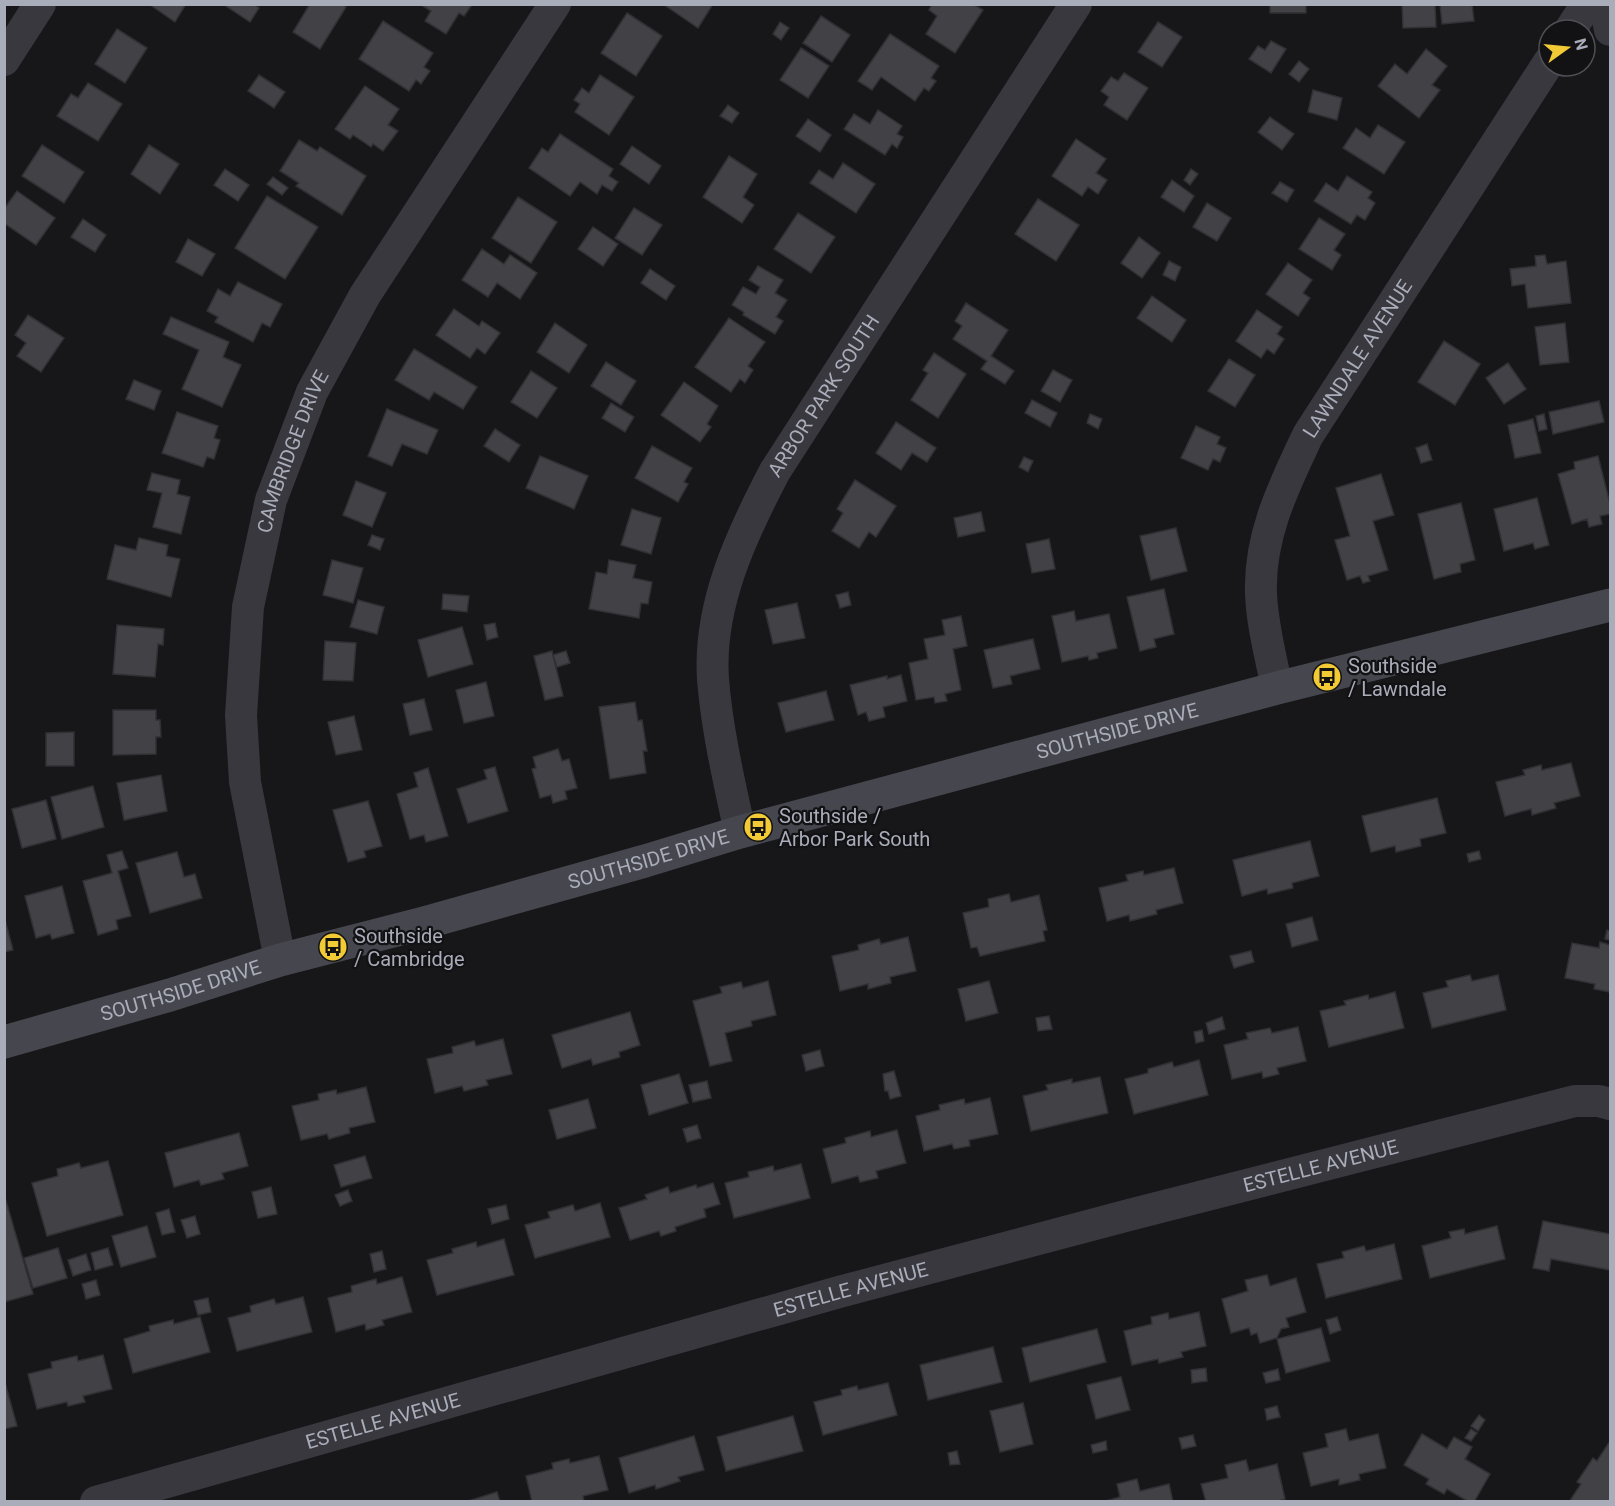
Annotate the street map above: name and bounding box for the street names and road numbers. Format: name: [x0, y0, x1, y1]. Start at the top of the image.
street label: LAWNDALE AVENUE: [1298, 275, 1417, 442]
street label: ARBOR PARK SOUTH: [763, 310, 885, 481]
street label: CAMBRIDGE DRIVE: [252, 366, 334, 535]
street label: SOUTHSIDE DRIVE: [1034, 698, 1201, 764]
street label: SOUTHSIDE DRIVE: [565, 824, 732, 894]
street label: SOUTHSIDE DRIVE: [98, 955, 264, 1026]
street label: ESTELLE AVENUE: [1240, 1135, 1401, 1197]
street label: ESTELLE AVENUE: [770, 1257, 931, 1322]
street label: ESTELLE AVENUE: [303, 1388, 463, 1454]

